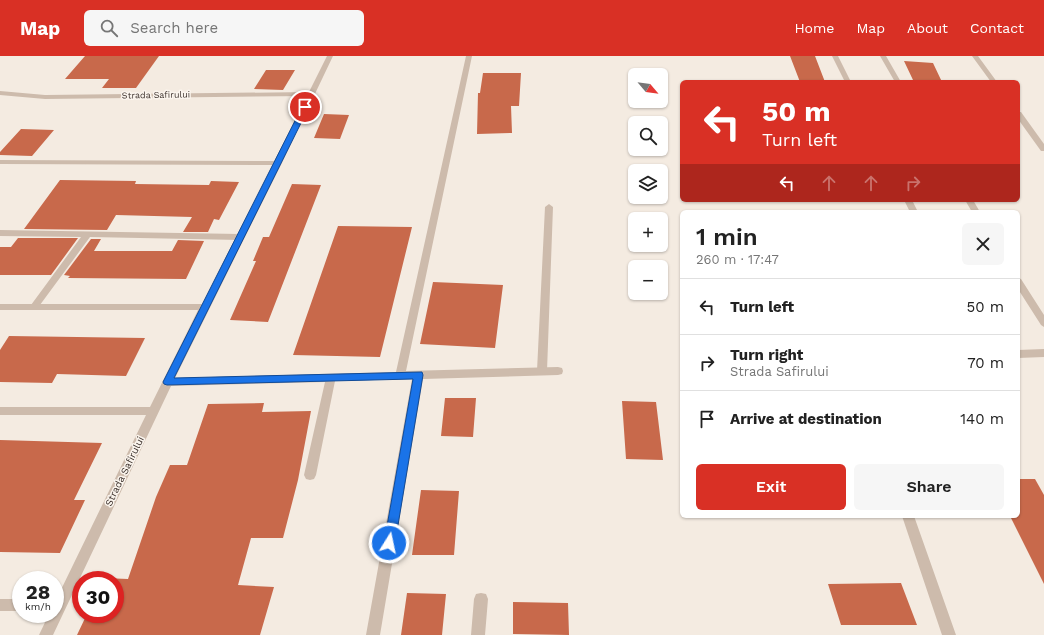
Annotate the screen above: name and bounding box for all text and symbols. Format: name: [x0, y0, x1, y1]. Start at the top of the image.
search box: [84, 10, 364, 46]
text: Map: [20, 17, 60, 40]
icon: search: [98, 17, 120, 39]
text: Search here: [130, 19, 218, 37]
text: Home: [794, 20, 834, 36]
text: Map: [856, 20, 885, 36]
text: About: [907, 20, 948, 36]
text: Contact: [970, 20, 1024, 36]
north arrow: [628, 68, 668, 108]
map controls: [628, 68, 668, 300]
street label: Strada Safirului: [122, 89, 190, 101]
pin: [288, 90, 322, 124]
text: 50 m: [762, 95, 831, 128]
icon: arrive: [294, 96, 316, 118]
icon: left: [696, 96, 748, 148]
button: search: [628, 116, 668, 156]
text: Turn left: [762, 129, 837, 150]
button: layers: [628, 164, 668, 204]
icon: left: [776, 172, 798, 194]
icon: ahead: [818, 172, 840, 194]
icon: ahead: [860, 172, 882, 194]
icon: right: [902, 172, 924, 194]
button: +: [628, 212, 668, 252]
text: 1 min: [696, 223, 758, 251]
button: close: [962, 223, 1004, 265]
text: 260 m · 17:47: [696, 252, 779, 267]
button: −: [628, 260, 668, 300]
icon: left: [696, 296, 718, 318]
text: Turn left: [730, 298, 794, 316]
text: 50 m: [967, 298, 1004, 316]
text: Turn right: [730, 346, 803, 364]
icon: right: [696, 352, 718, 374]
text: 70 m: [967, 354, 1004, 372]
text: Strada Safirului: [730, 364, 829, 379]
icon: arrive: [696, 408, 718, 430]
text: Arrive at destination: [730, 410, 882, 428]
text: 140 m: [960, 410, 1004, 428]
street label: Strada Safirului: [103, 435, 146, 508]
button: Exit: [696, 464, 846, 510]
button: Share: [854, 464, 1004, 510]
position arrow: [368, 522, 410, 564]
speed limit sign: 30: [72, 571, 124, 623]
text: 28: [26, 580, 50, 604]
text: km/h: [25, 601, 51, 612]

